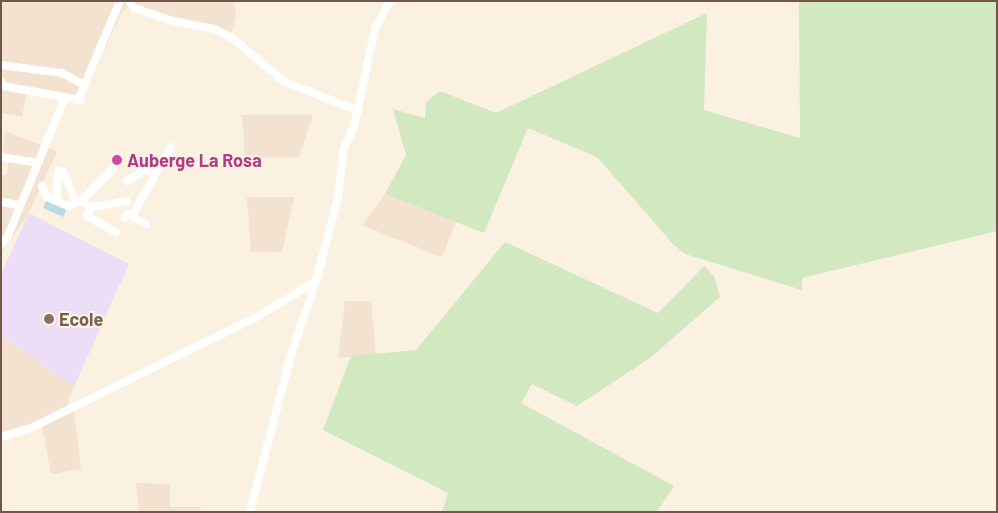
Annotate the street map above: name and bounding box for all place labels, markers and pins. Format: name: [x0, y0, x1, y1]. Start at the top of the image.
place label: Auberge La Rosa: [127, 149, 262, 171]
marker: Auberge La Rosa: [111, 154, 123, 166]
place label: Ecole: [59, 308, 103, 330]
marker: Ecole: [43, 313, 55, 325]

